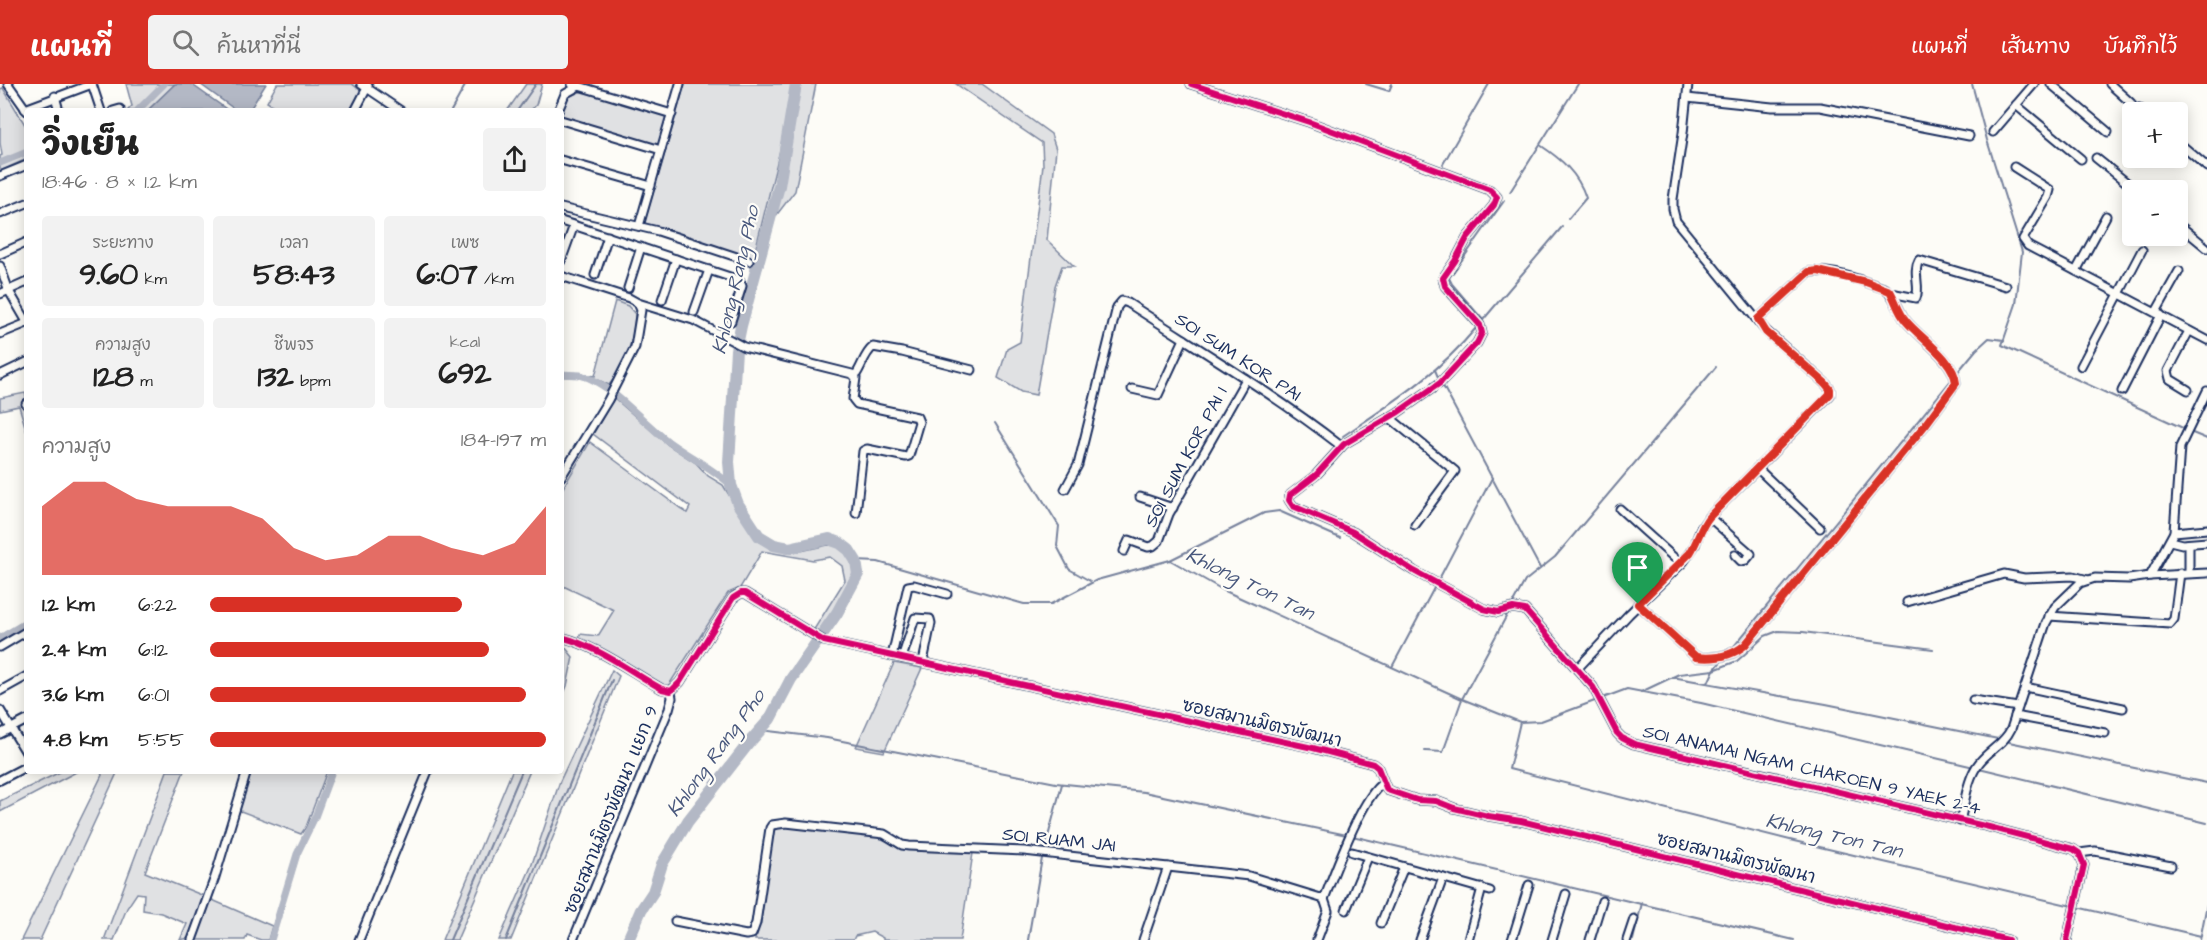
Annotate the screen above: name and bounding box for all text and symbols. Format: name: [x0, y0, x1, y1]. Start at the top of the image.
search box: [148, 15, 568, 69]
icon: search: [169, 26, 202, 59]
text: แผนที่: [30, 28, 112, 67]
text: ค้นหาที่นี่: [217, 31, 301, 62]
text: แผนที่: [1911, 32, 1968, 61]
text: เส้นทาง: [2001, 32, 2070, 61]
text: บันทึกไว้: [2103, 32, 2177, 61]
map controls: [2122, 102, 2188, 246]
button: +: [2122, 102, 2188, 168]
text: วิ่งเย็น: [42, 122, 139, 168]
button: share: [483, 128, 546, 191]
text: 18:46 · 8 × 1.2 km: [42, 168, 197, 196]
button: −: [2122, 180, 2188, 246]
water label: Khlong Rang Pho: [705, 201, 768, 357]
text: ระยะทาง: [92, 232, 154, 254]
text: เวลา: [279, 232, 309, 254]
text: เพซ: [451, 232, 479, 254]
text: 9.60: [79, 254, 138, 296]
text: 58:43: [253, 254, 335, 296]
text: 6:07: [416, 254, 478, 296]
text: km: [138, 268, 167, 290]
text: /km: [478, 268, 514, 290]
street label: SOI SUM KOR PAI: [1170, 307, 1306, 407]
text: kcal: [450, 331, 480, 353]
text: ความสูง: [95, 334, 151, 356]
text: ชีพจร: [274, 334, 314, 356]
text: 692: [438, 353, 492, 395]
text: 128: [93, 356, 134, 398]
text: 132: [257, 356, 294, 398]
text: m: [134, 370, 153, 392]
text: bpm: [294, 370, 331, 392]
street label: SOI SUM KOR PAI 1: [1138, 382, 1234, 532]
text: 184–197 m: [461, 426, 546, 454]
text: ความสูง: [42, 433, 111, 461]
water label: Khlong Ton Tan: [1181, 541, 1320, 629]
pin: [1612, 542, 1663, 604]
icon: arrive: [1621, 551, 1654, 584]
text: 1.2 km: [42, 591, 95, 619]
text: 6:22: [138, 591, 177, 619]
text: 2.4 km: [42, 636, 106, 664]
text: 6:12: [138, 636, 168, 664]
text: 3.6 km: [42, 681, 103, 709]
text: 6:01: [138, 681, 169, 709]
water label: Khlong Rang Pho: [660, 682, 774, 823]
street label: ซอยสมานมิตรพัฒนา: [1180, 692, 1344, 754]
street label: ซอยสมานมิตรพัฒนา แยก 9: [558, 702, 664, 918]
street label: SOI ANAMAI NGAM CHAROEN 9 YAEK 2-4: [1640, 719, 1984, 821]
text: 4.8 km: [42, 726, 107, 754]
text: 5:55: [138, 726, 184, 754]
water label: Khlong Ton Tan: [1763, 807, 1907, 867]
street label: SOI RUAM JAI: [1001, 822, 1117, 858]
street label: ซอยสมานมิตรพัฒนา: [1654, 826, 1818, 890]

